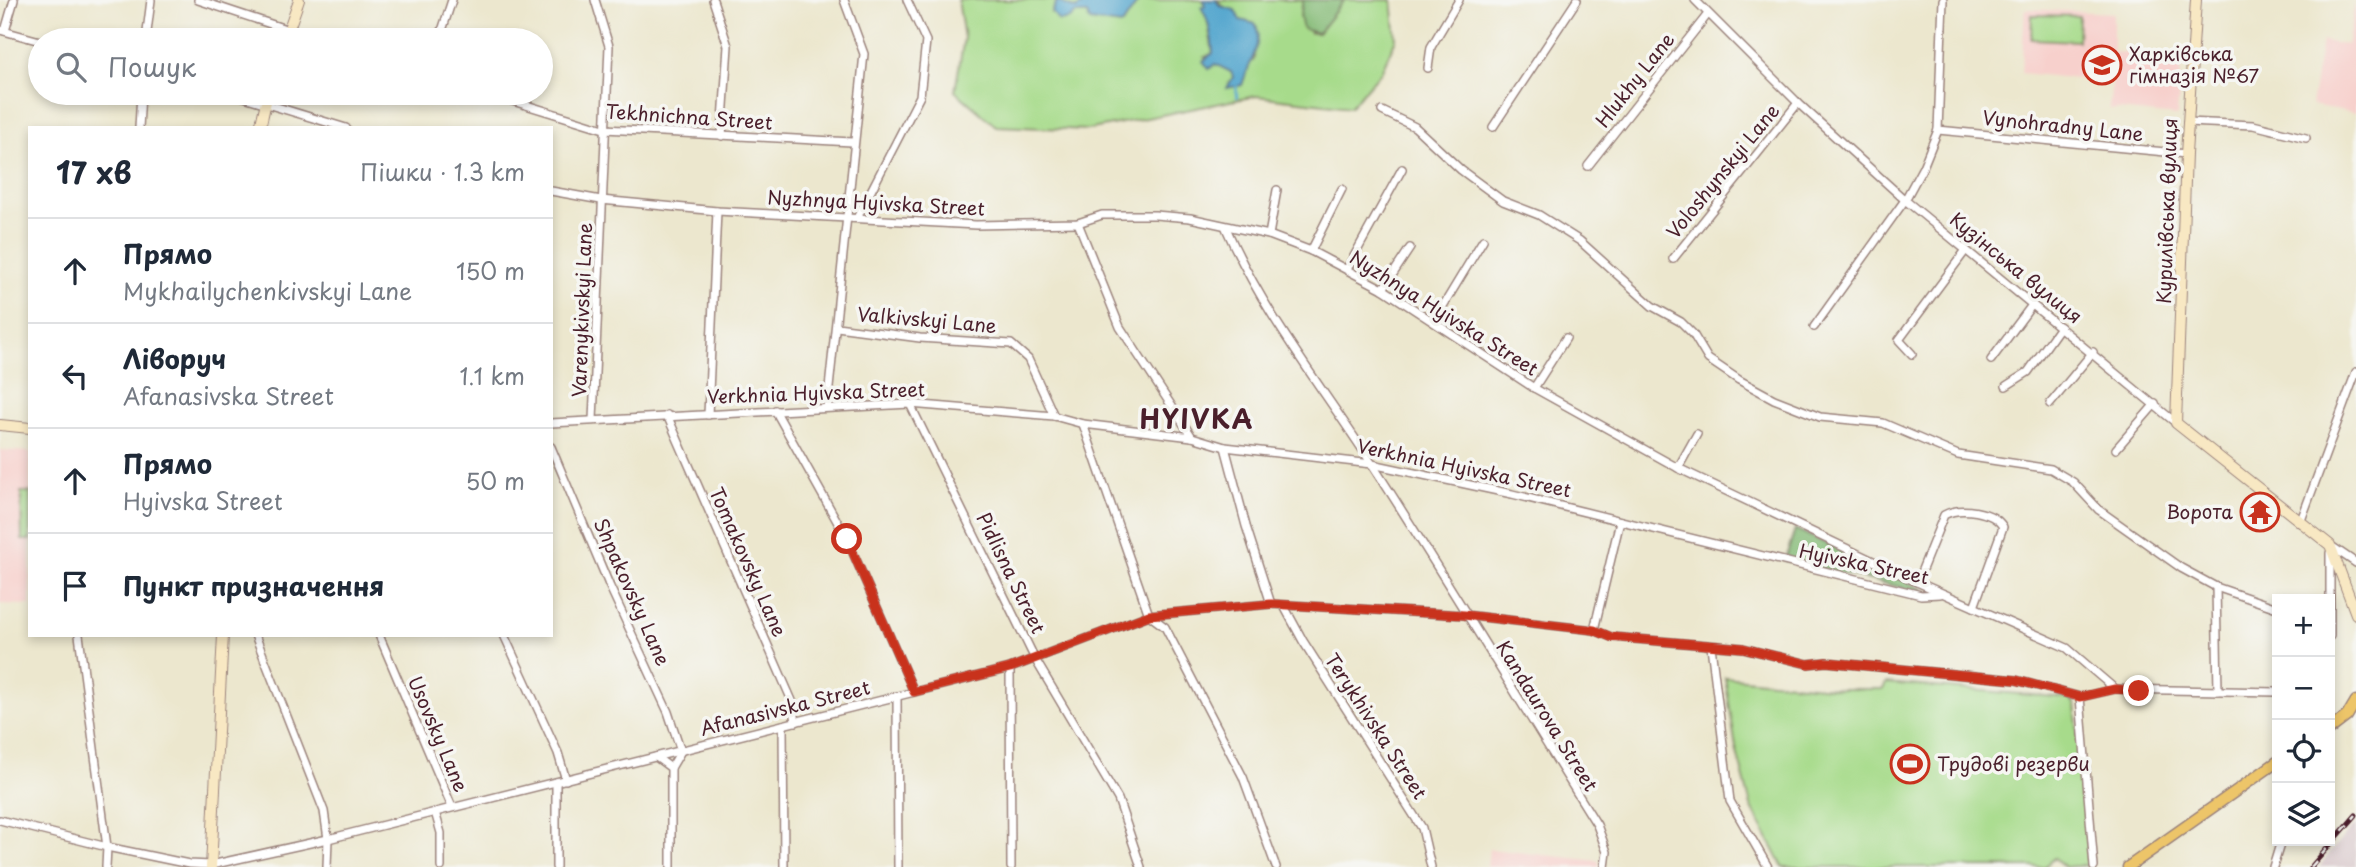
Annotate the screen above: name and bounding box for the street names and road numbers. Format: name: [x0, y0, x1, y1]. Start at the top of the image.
street label: Hlukhy Lane: [1588, 26, 1680, 133]
street label: Tekhnichna Street: [605, 96, 773, 136]
street label: Voloshynskyi Lane: [1659, 97, 1785, 244]
street label: Vynohradny Lane: [1981, 103, 2145, 147]
street label: Курилівська вулиця: [2149, 117, 2183, 304]
street label: Nyzhnya Hyivska Street: [767, 182, 986, 222]
street label: Кузінська вулиця: [1944, 205, 2089, 329]
street label: Varenykivskyi Lane: [564, 222, 598, 398]
street label: Nyzhnya Hyivska Street: [1345, 243, 1544, 382]
street label: Valkivskyi Lane: [856, 299, 998, 339]
street label: Verkhnia Hyivska Street: [707, 374, 925, 410]
street label: Verkhnia Hyivska Street: [1355, 431, 1574, 503]
street label: Tomakovsky Lane: [703, 482, 794, 641]
street label: Pidlisna Street: [971, 507, 1053, 638]
street label: Shpakovsky Lane: [588, 513, 678, 670]
street label: Hyivska Street: [1797, 536, 1932, 590]
street label: Kandaurova Street: [1490, 635, 1606, 797]
street label: Terykhivska Street: [1319, 647, 1435, 804]
street label: Usovsky Lane: [402, 671, 476, 796]
street label: Afanasivska Street: [697, 672, 873, 742]

